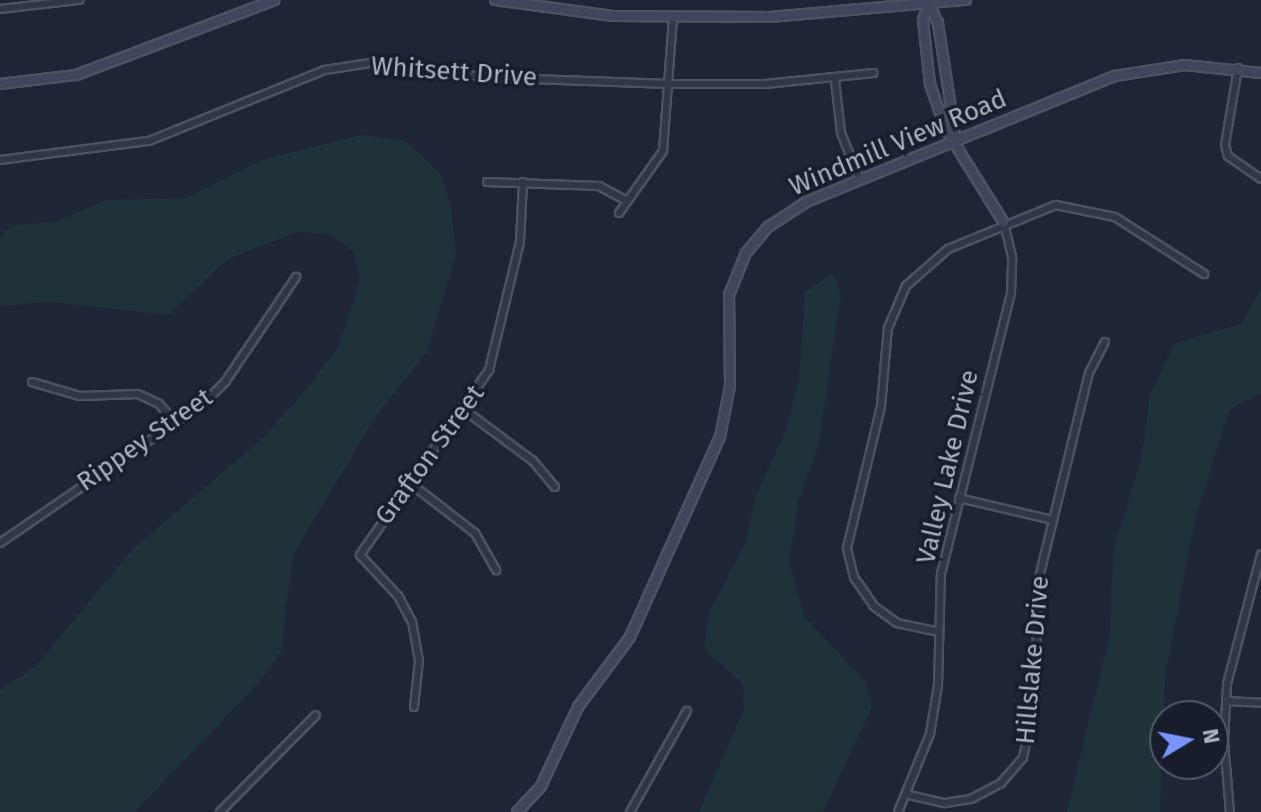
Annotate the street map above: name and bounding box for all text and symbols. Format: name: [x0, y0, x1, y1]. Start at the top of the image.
street label: Whitsett Drive: [370, 51, 538, 93]
street label: Windmill View Road: [785, 83, 1011, 203]
street label: Valley Lake Drive: [911, 367, 985, 567]
street label: Grafton Street: [369, 379, 491, 531]
street label: Rippey Street: [71, 382, 219, 498]
street label: Hillslake Drive: [1010, 574, 1056, 746]
north arrow: [1149, 700, 1229, 780]
text: N: [1197, 727, 1226, 746]

